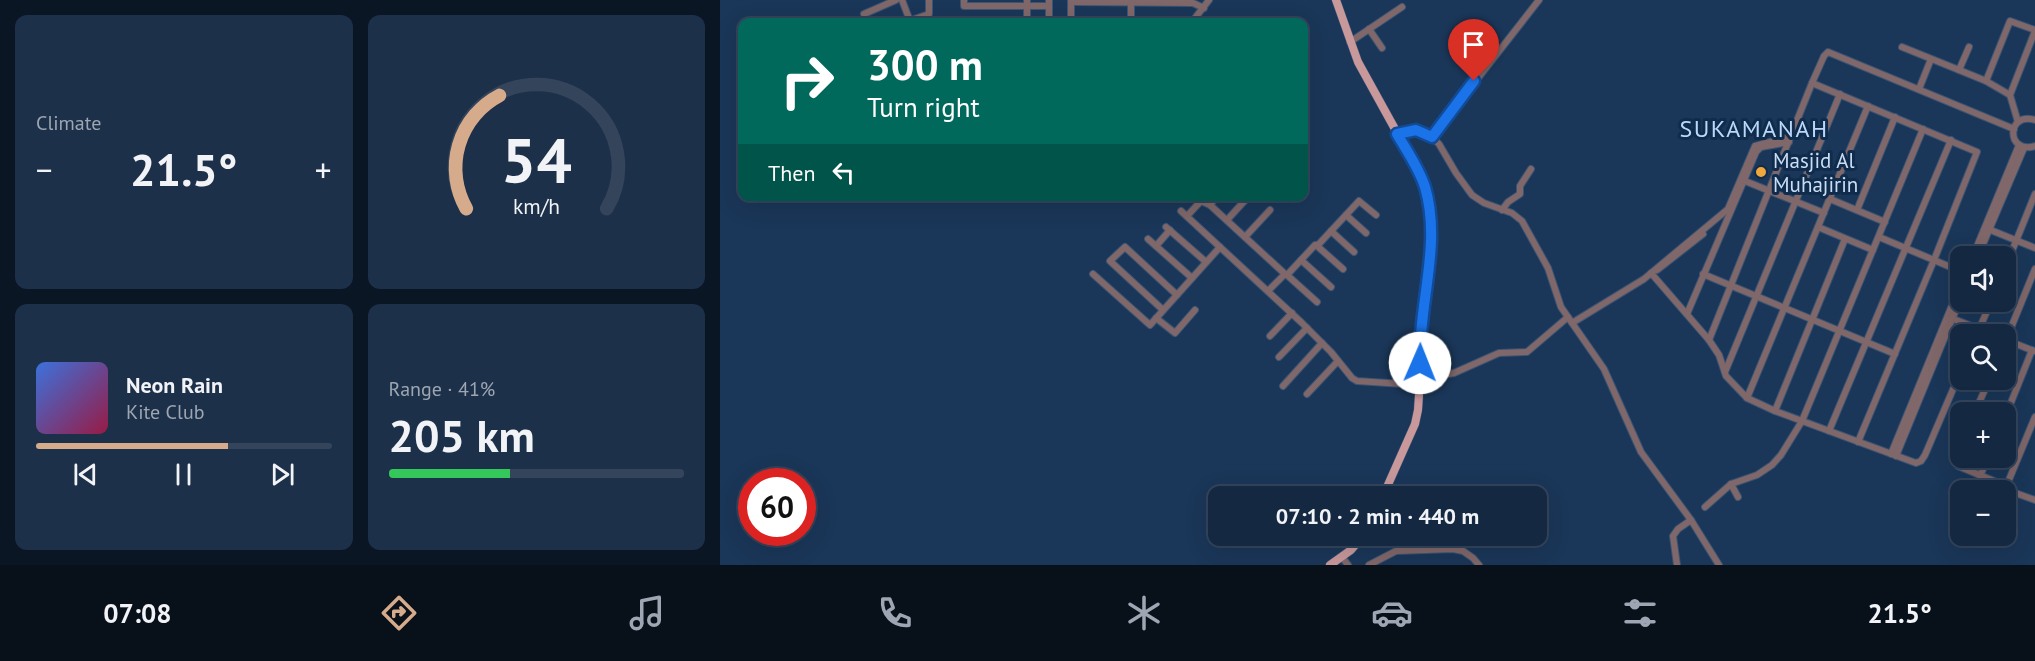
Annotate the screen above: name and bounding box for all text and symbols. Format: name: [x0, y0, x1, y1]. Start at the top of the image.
pin: [1448, 19, 1499, 81]
icon: arrive: [1457, 28, 1490, 61]
text: 300 m: [867, 37, 983, 92]
icon: right: [768, 42, 846, 120]
text: Turn right: [867, 90, 980, 124]
text: Climate: [36, 110, 102, 136]
district label: SUKAMANAH: [1679, 113, 1829, 144]
text: 54: [501, 119, 572, 200]
text: 21.5°: [130, 140, 237, 198]
place label: Masjid Al Muhajirin: [1773, 147, 1858, 198]
text: −: [36, 148, 53, 191]
text: +: [315, 148, 332, 191]
icon: left: [827, 156, 860, 189]
text: Then: [768, 159, 815, 187]
marker: Masjid Al Muhajirin: [1754, 165, 1768, 179]
text: km/h: [513, 192, 560, 220]
map controls: [1950, 246, 2016, 546]
button: sound: [1950, 246, 2016, 312]
button: search: [1950, 324, 2016, 390]
position arrow: [1388, 331, 1452, 395]
text: Neon Rain: [126, 371, 223, 399]
text: Range · 41%: [389, 376, 495, 402]
text: Kite Club: [126, 399, 204, 425]
button: +: [1950, 402, 2016, 468]
text: 205 km: [389, 406, 535, 464]
icon: previous: [69, 458, 102, 491]
icon: pause: [167, 458, 200, 491]
icon: next: [266, 458, 299, 491]
speed limit sign: 60: [738, 468, 816, 546]
button: −: [1950, 480, 2016, 546]
text: 07:10 · 2 min · 440 m: [1276, 502, 1479, 530]
icon: directions: [378, 592, 420, 634]
icon: music: [626, 592, 668, 634]
icon: phone: [874, 592, 916, 634]
icon: climate: [1123, 592, 1165, 634]
icon: car: [1371, 592, 1413, 634]
icon: filters: [1619, 592, 1661, 634]
text: 07:08: [103, 596, 172, 630]
text: 21.5°: [1867, 596, 1932, 630]

